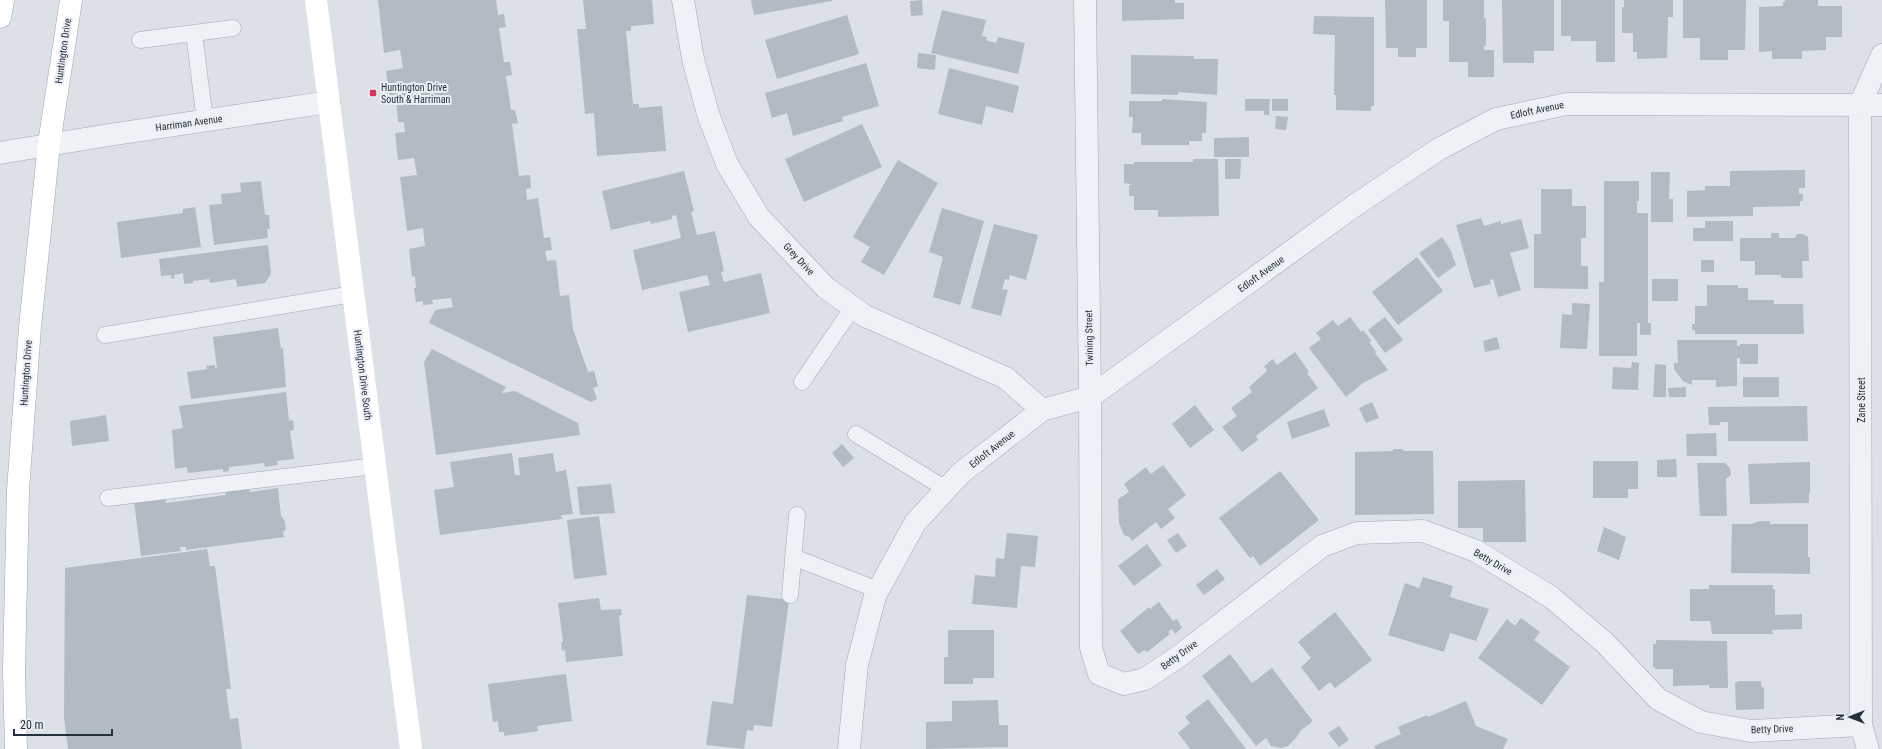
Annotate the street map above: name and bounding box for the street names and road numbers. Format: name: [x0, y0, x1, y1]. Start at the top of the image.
street label: Huntington Drive: [53, 17, 73, 84]
street label: Edloft Avenue: [1509, 99, 1565, 121]
street label: Harriman Avenue: [155, 113, 224, 133]
street label: Grey Drive: [781, 241, 817, 278]
street label: Edloft Avenue: [1236, 253, 1286, 294]
street label: Twining Street: [1083, 310, 1095, 366]
street label: Huntington Drive South: [352, 329, 374, 421]
street label: Huntington Drive: [18, 339, 34, 406]
street label: Zane Street: [1856, 377, 1867, 423]
street label: Edloft Avenue: [967, 428, 1017, 470]
street label: Betty Drive: [1472, 547, 1514, 578]
street label: Betty Drive: [1159, 638, 1200, 672]
street label: Betty Drive: [1751, 723, 1794, 735]

